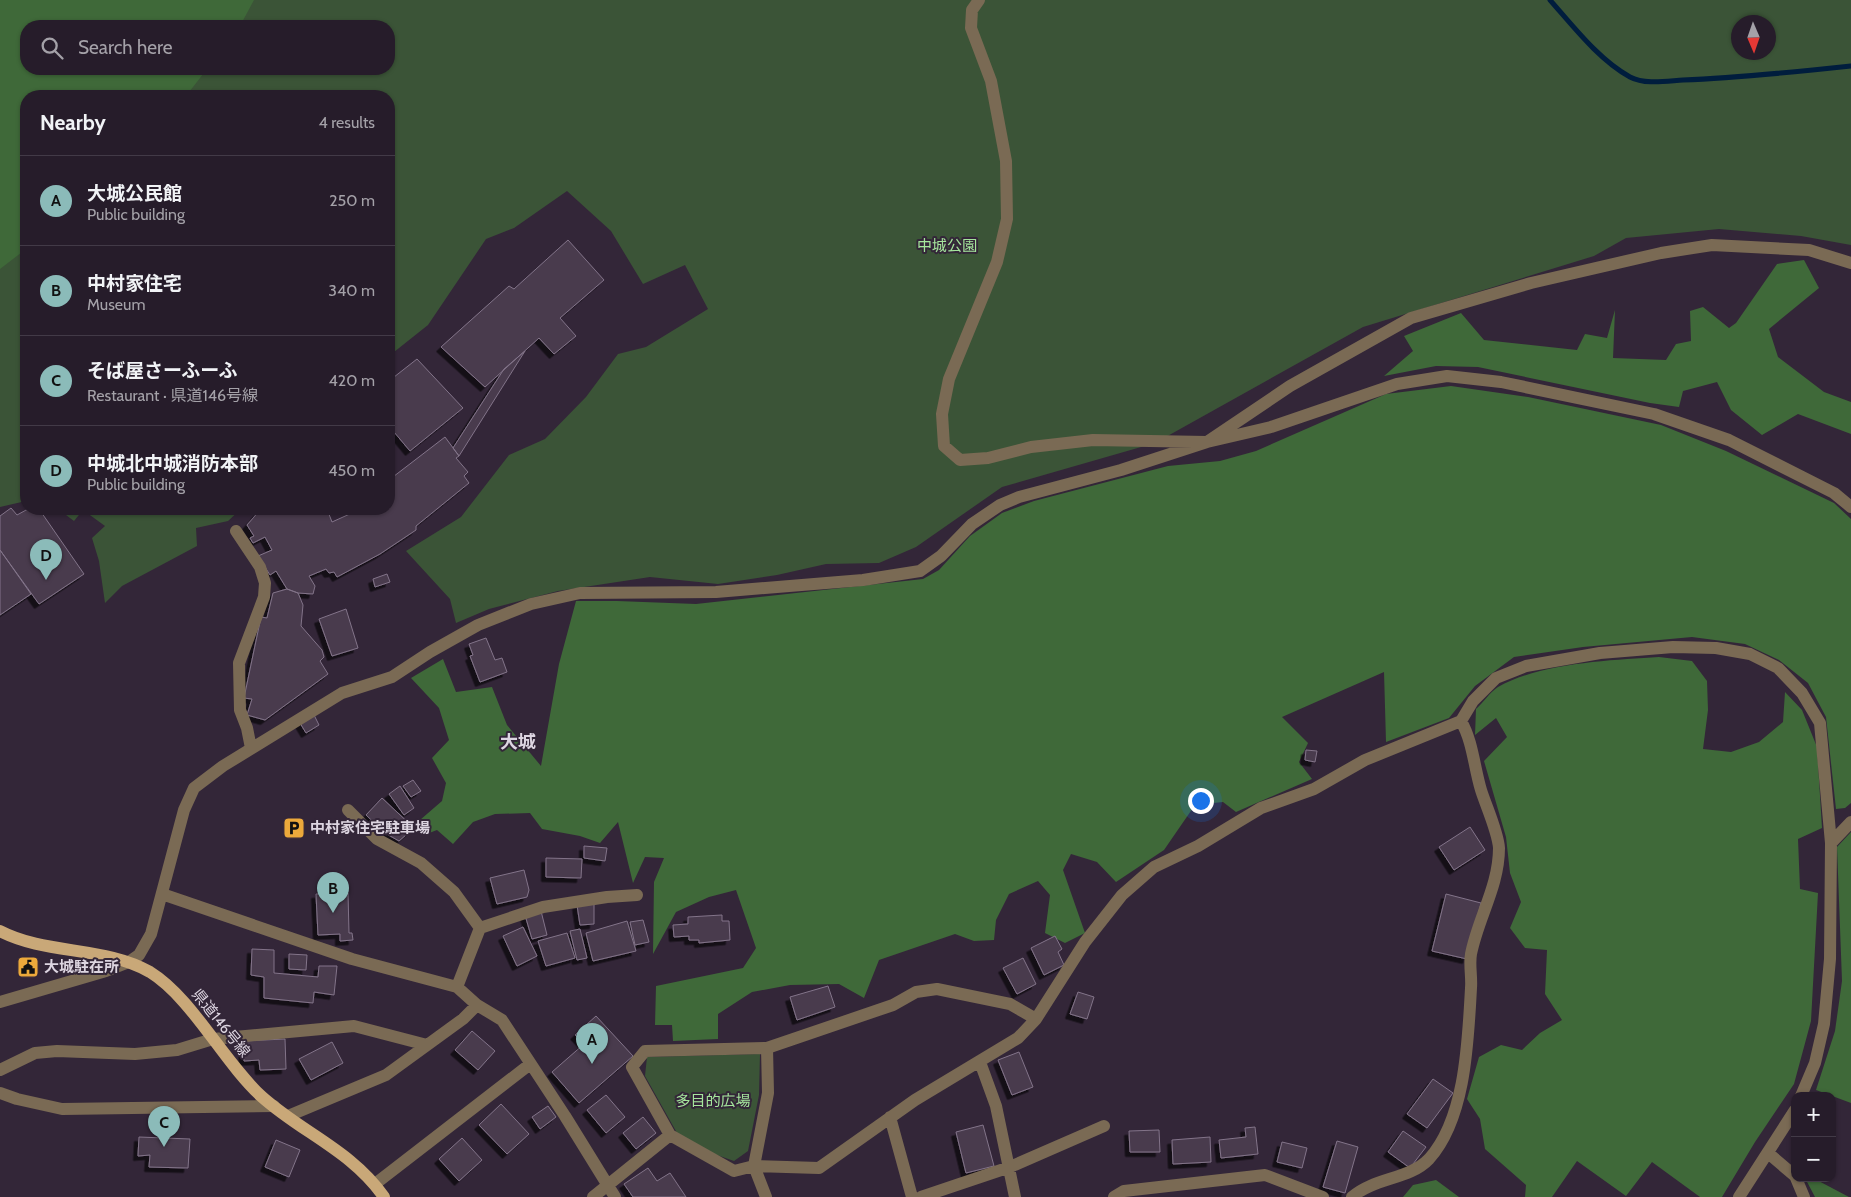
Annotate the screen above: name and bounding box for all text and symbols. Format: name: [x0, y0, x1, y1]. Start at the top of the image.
north arrow: [1731, 15, 1776, 60]
search box: [20, 20, 395, 75]
icon: search: [38, 34, 66, 62]
text: Search here: [78, 36, 172, 59]
text: Nearby: [40, 110, 106, 135]
text: 4 results: [318, 113, 375, 132]
text: 大城公民館: [87, 182, 182, 205]
text: A: [51, 191, 61, 210]
text: 250 m: [329, 191, 375, 210]
text: Public building: [87, 205, 185, 224]
park label: 中城公園: [917, 237, 977, 255]
text: 中村家住宅: [87, 272, 182, 295]
text: B: [51, 281, 61, 300]
text: 340 m: [328, 281, 375, 300]
text: Museum: [87, 295, 145, 314]
text: そば屋さーふーふ: [87, 359, 237, 382]
text: C: [51, 371, 61, 390]
text: 420 m: [329, 371, 375, 390]
text: Restaurant · 県道146号線: [87, 386, 258, 405]
text: 中城北中城消防本部: [87, 452, 258, 475]
text: D: [50, 461, 62, 480]
text: 450 m: [328, 461, 375, 480]
text: Public building: [87, 475, 185, 494]
pin: D: [30, 539, 62, 580]
district label: 大城: [500, 731, 536, 753]
your location: [1188, 788, 1214, 814]
parking icon: 中村家住宅駐車場: [282, 816, 306, 840]
place label: 中村家住宅駐車場: [310, 819, 430, 837]
pin: B: [317, 872, 349, 913]
public building icon: 大城駐在所: [16, 955, 40, 979]
place label: 大城駐在所: [44, 958, 119, 976]
street label: 県道146号線: [188, 985, 254, 1061]
pin: A: [576, 1023, 608, 1064]
park label: 多目的広場: [675, 1092, 751, 1110]
map controls: [1791, 1092, 1836, 1182]
button: +: [1791, 1092, 1836, 1137]
pin: C: [148, 1106, 180, 1147]
button: −: [1791, 1137, 1836, 1182]

